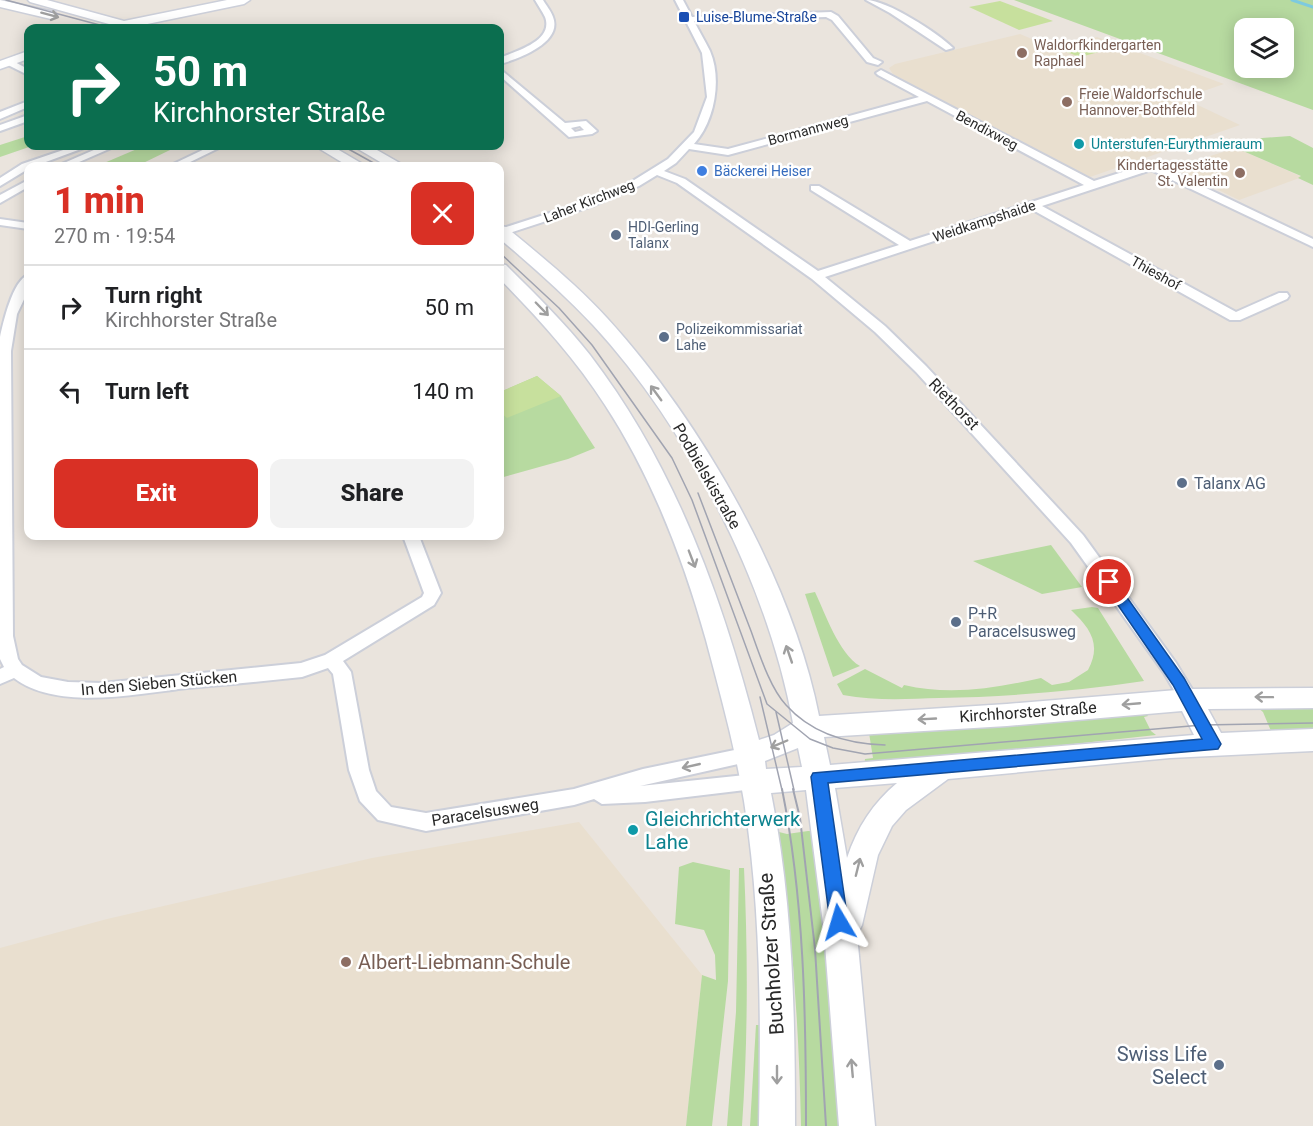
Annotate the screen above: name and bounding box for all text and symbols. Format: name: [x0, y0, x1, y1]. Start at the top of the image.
one-way arrow: [40, 9, 59, 21]
place label: Luise-Blume-Straße: [696, 9, 817, 25]
marker: Luise-Blume-Straße: [677, 10, 691, 24]
map controls: [1234, 18, 1294, 78]
button: layers: [1234, 18, 1294, 78]
place label: Waldorfkindergarten Raphael: [1034, 37, 1161, 69]
marker: Waldorfkindergarten Raphael: [1015, 46, 1029, 60]
text: 50 m: [153, 47, 248, 96]
icon: right: [54, 48, 132, 126]
place label: Freie Waldorfschule Hannover-Bothfeld: [1079, 86, 1203, 118]
marker: Freie Waldorfschule Hannover-Bothfeld: [1060, 95, 1074, 109]
text: Kirchhorster Straße: [153, 97, 385, 129]
street label: Bendixweg: [953, 107, 1021, 153]
street label: Bormannweg: [766, 112, 850, 148]
place label: Unterstufen-Eurythmieraum: [1091, 136, 1262, 152]
marker: Unterstufen-Eurythmieraum: [1072, 137, 1086, 151]
place label: Kindertagesstätte St. Valentin: [1117, 157, 1228, 189]
place label: Bäckerei Heiser: [714, 163, 811, 179]
marker: Bäckerei Heiser: [695, 164, 709, 178]
marker: Kindertagesstätte St. Valentin: [1233, 166, 1247, 180]
street label: Laher Kirchweg: [541, 176, 637, 226]
text: 1 min: [54, 180, 145, 222]
button: close: [411, 182, 474, 245]
street label: Weidkampshaide: [931, 197, 1037, 245]
place label: HDI-Gerling Talanx: [628, 219, 699, 251]
text: 270 m · 19:54: [54, 224, 175, 248]
marker: HDI-Gerling Talanx: [609, 228, 623, 242]
street label: Thieshof: [1128, 253, 1184, 293]
text: Turn right: [105, 283, 202, 308]
icon: right: [54, 291, 87, 324]
text: 50 m: [425, 295, 474, 320]
one-way arrow: [534, 302, 549, 317]
text: Kirchhorster Straße: [105, 308, 277, 332]
place label: Polizeikommissariat Lahe: [676, 321, 803, 353]
marker: Polizeikommissariat Lahe: [657, 330, 671, 344]
street label: Riethorst: [925, 374, 983, 434]
icon: left: [54, 375, 87, 408]
text: Turn left: [105, 379, 189, 404]
text: 140 m: [412, 379, 474, 404]
one-way arrow: [650, 386, 662, 402]
street label: Podbielskistraße: [669, 420, 745, 532]
button: Exit: [54, 459, 258, 528]
button: Share: [270, 459, 474, 528]
place label: Talanx AG: [1194, 474, 1266, 493]
marker: Talanx AG: [1175, 476, 1189, 490]
one-way arrow: [687, 549, 698, 568]
pin: [1083, 556, 1134, 607]
icon: arrive: [1092, 565, 1125, 598]
place label: P+R Paracelsusweg: [968, 604, 1076, 641]
marker: P+R Paracelsusweg: [949, 615, 963, 629]
one-way arrow: [782, 645, 793, 664]
street label: In den Sieben Stücken: [80, 667, 238, 699]
one-way arrow: [1254, 691, 1274, 703]
street label: Kirchhorster Straße: [959, 698, 1097, 726]
one-way arrow: [1122, 699, 1142, 710]
one-way arrow: [918, 714, 938, 725]
one-way arrow: [771, 739, 789, 751]
one-way arrow: [682, 761, 701, 773]
street label: Paracelsusweg: [430, 794, 540, 830]
place label: Gleichrichterwerk Lahe: [645, 807, 801, 854]
marker: Gleichrichterwerk Lahe: [626, 823, 640, 837]
one-way arrow: [853, 858, 865, 877]
street label: Buchholzer Straße: [753, 872, 789, 1036]
position arrow: [807, 890, 871, 954]
place label: Albert-Liebmann-Schule: [358, 950, 570, 974]
marker: Albert-Liebmann-Schule: [339, 955, 353, 969]
place label: Swiss Life Select: [1117, 1042, 1207, 1089]
one-way arrow: [846, 1058, 857, 1078]
marker: Swiss Life Select: [1212, 1058, 1226, 1072]
one-way arrow: [771, 1064, 783, 1084]

